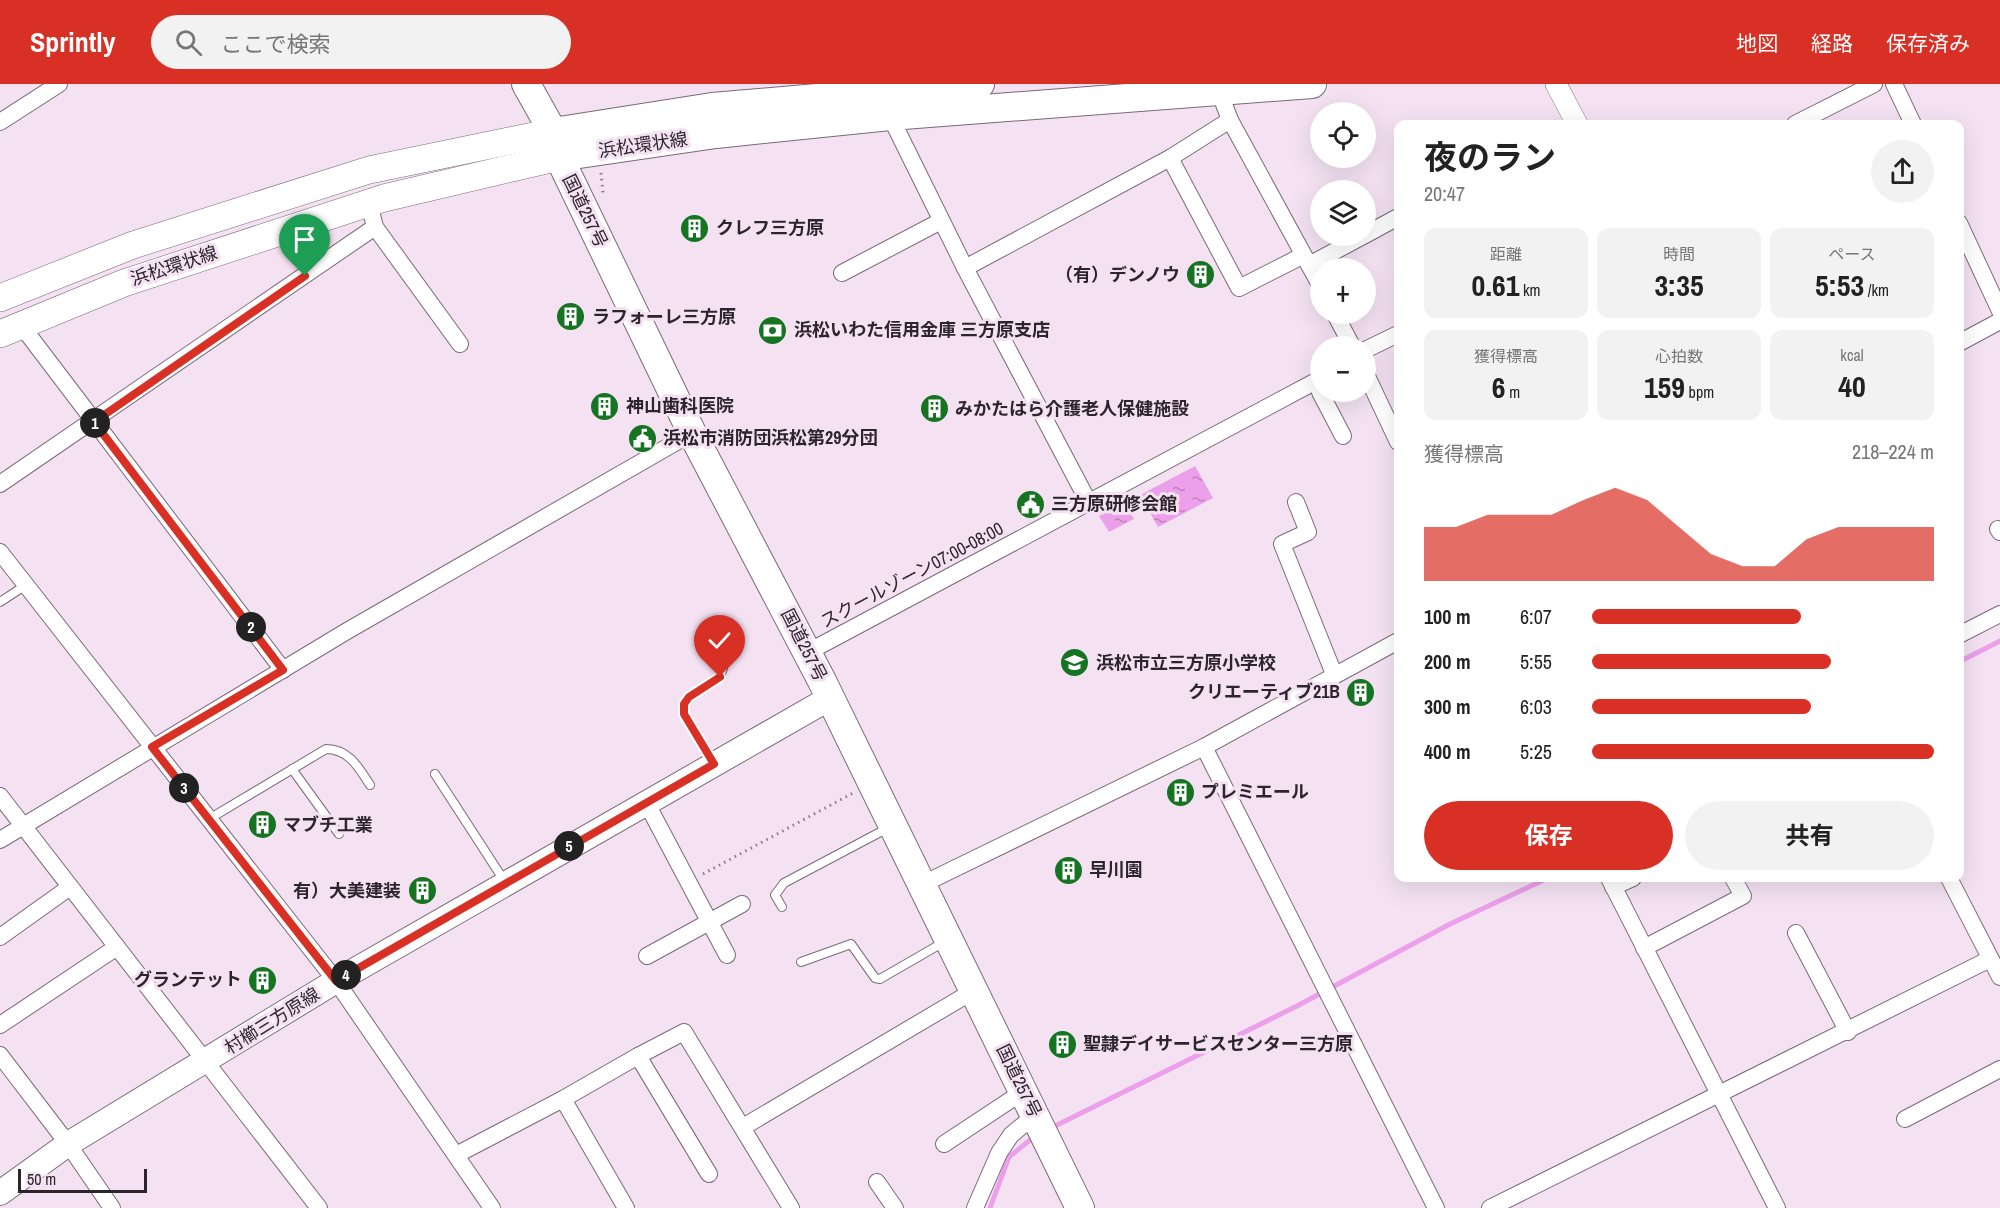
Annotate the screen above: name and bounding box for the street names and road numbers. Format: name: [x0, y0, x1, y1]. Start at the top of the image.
street label: 浜松環状線: [597, 126, 689, 163]
street label: 国道257号: [557, 170, 614, 252]
street label: 浜松環状線: [127, 240, 221, 291]
street label: スクールゾーン07:00-08:00: [816, 516, 1008, 633]
street label: 国道257号: [775, 604, 833, 685]
street label: 村櫛三方原線: [219, 981, 324, 1060]
street label: 国道257号: [991, 1040, 1048, 1122]

